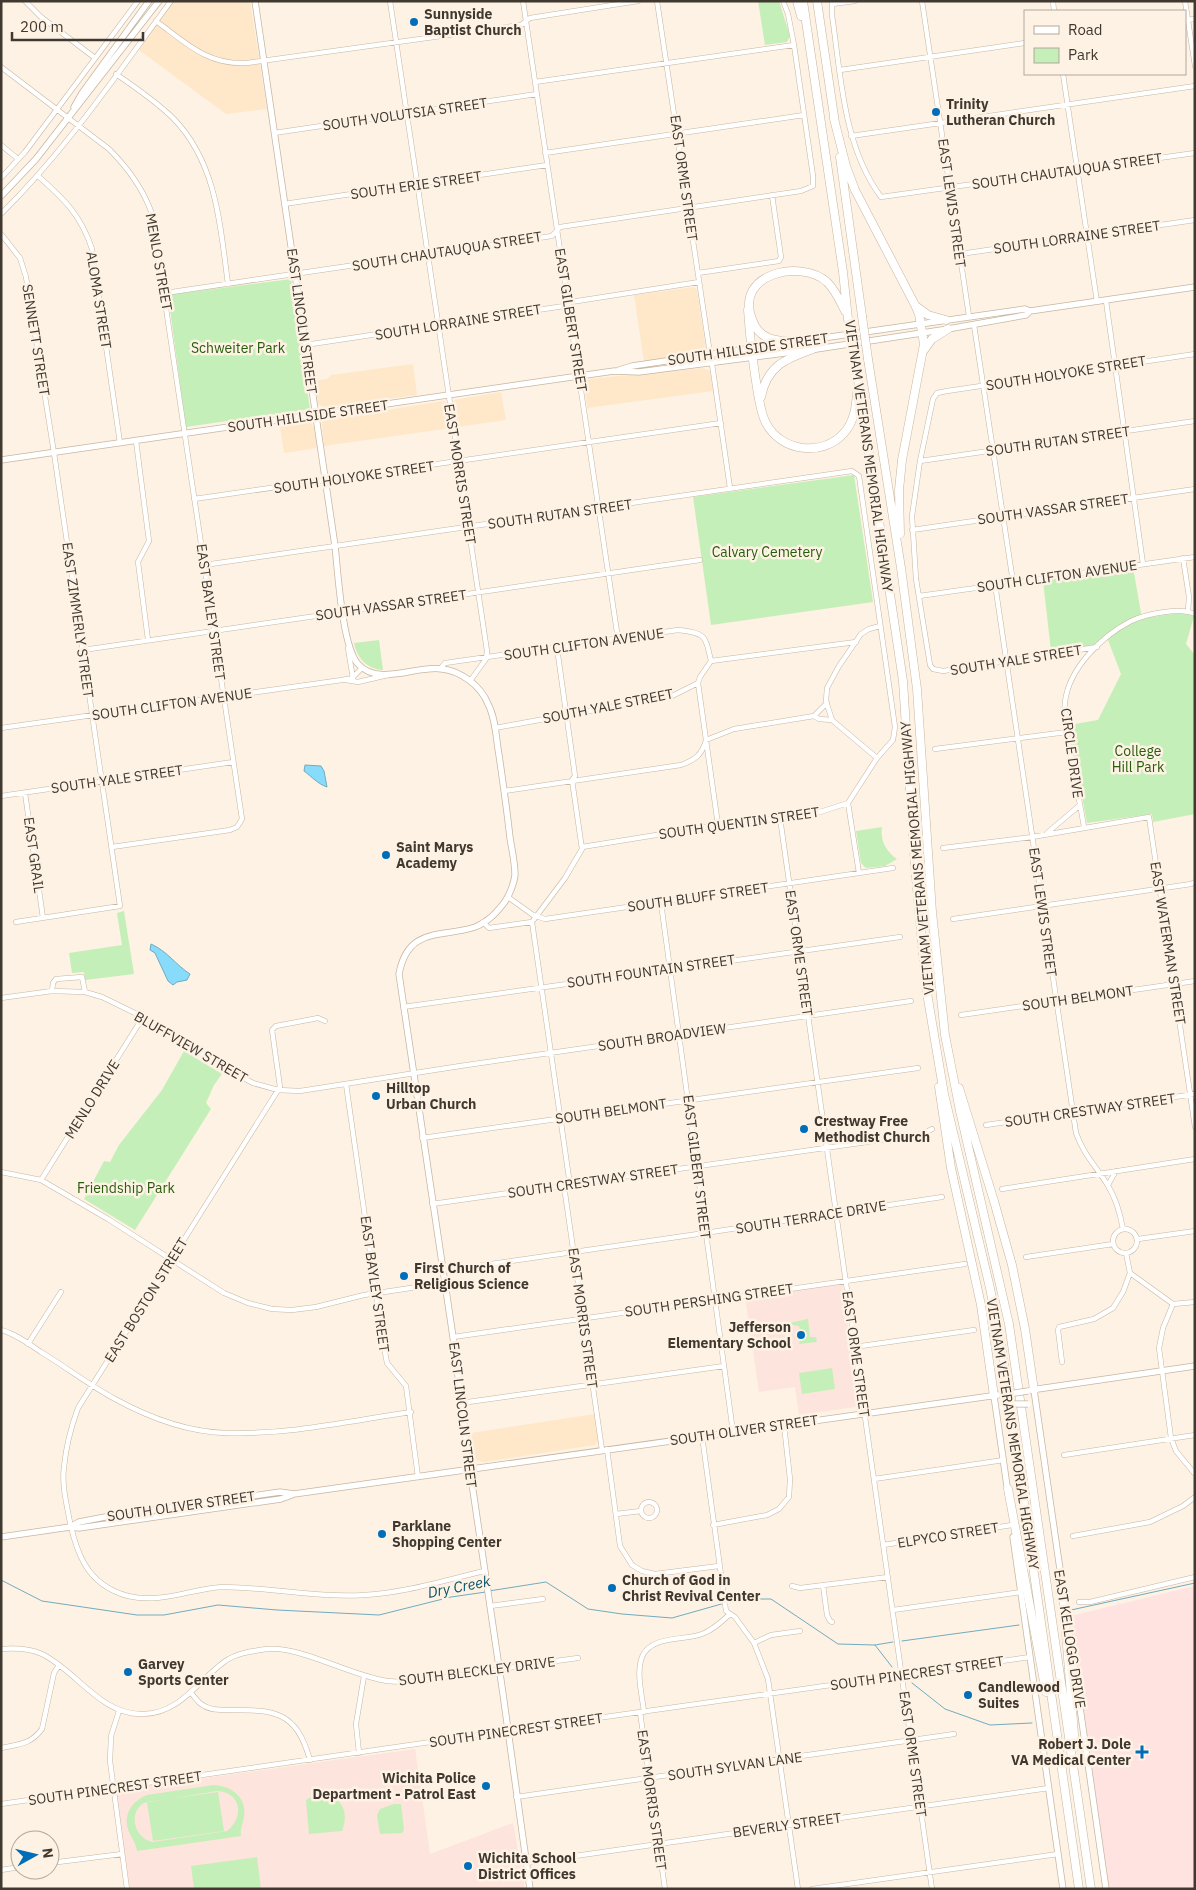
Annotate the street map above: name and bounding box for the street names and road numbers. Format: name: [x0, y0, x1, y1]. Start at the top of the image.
street label: SOUTH VOLUTSIA STREET: [321, 94, 489, 134]
street label: EAST ORME STREET: [666, 114, 702, 242]
street label: EAST LEWIS STREET: [934, 137, 970, 269]
street label: SOUTH CHAUTAUQUA STREET: [971, 149, 1163, 193]
street label: SOUTH ERIE STREET: [349, 167, 483, 203]
street label: MENLO STREET: [142, 212, 176, 312]
street label: SOUTH LORRAINE STREET: [992, 216, 1162, 258]
street label: SOUTH CHAUTAUQUA STREET: [351, 227, 543, 275]
street label: EAST LINCOLN STREET: [283, 247, 321, 395]
street label: EAST GILBERT STREET: [551, 247, 591, 393]
street label: ALOMA STREET: [82, 250, 116, 350]
street label: SENNETT STREET: [18, 283, 54, 397]
street label: SOUTH LORRAINE STREET: [373, 300, 543, 344]
street label: VIETNAM VETERANS MEMORIAL HIGHWAY: [841, 319, 897, 594]
street label: SOUTH HILLSIDE STREET: [666, 329, 830, 369]
street label: SOUTH HOLYOKE STREET: [985, 351, 1147, 395]
street label: SOUTH HILLSIDE STREET: [226, 396, 390, 436]
street label: EAST MORRIS STREET: [440, 403, 480, 545]
street label: SOUTH RUTAN STREET: [985, 422, 1131, 460]
street label: SOUTH HOLYOKE STREET: [273, 457, 435, 497]
street label: SOUTH VASSAR STREET: [976, 489, 1130, 529]
street label: SOUTH RUTAN STREET: [487, 495, 633, 533]
street label: EAST ZIMMERLY STREET: [58, 541, 98, 699]
street label: EAST BAYLEY STREET: [193, 543, 229, 681]
street label: SOUTH CLIFTON AVENUE: [976, 556, 1138, 596]
street label: SOUTH VASSAR STREET: [314, 585, 468, 625]
street label: SOUTH CLIFTON AVENUE: [503, 624, 665, 664]
street label: SOUTH YALE STREET: [949, 641, 1083, 679]
street label: SOUTH CLIFTON AVENUE: [91, 684, 253, 724]
street label: SOUTH YALE STREET: [541, 684, 675, 728]
street label: CIRCLE DRIVE: [1057, 707, 1087, 799]
street label: VIETNAM VETERANS MEMORIAL HIGHWAY: [896, 720, 938, 996]
street label: SOUTH YALE STREET: [50, 761, 184, 797]
street label: SOUTH QUENTIN STREET: [657, 803, 821, 843]
street label: EAST GRAIL: [20, 816, 48, 894]
street label: EAST LEWIS STREET: [1025, 846, 1061, 978]
street label: EAST WATERMAN STREET: [1146, 860, 1190, 1026]
street label: SOUTH BLUFF STREET: [626, 878, 770, 916]
street label: EAST ORME STREET: [781, 889, 817, 1017]
street label: SOUTH FOUNTAIN STREET: [566, 950, 736, 992]
street label: SOUTH BELMONT: [1021, 981, 1135, 1015]
street label: BLUFFVIEW STREET: [131, 1007, 251, 1087]
street label: SOUTH BROADVIEW: [597, 1019, 728, 1055]
street label: MENLO DRIVE: [61, 1056, 123, 1142]
street label: SOUTH CRESTWAY STREET: [1003, 1089, 1177, 1131]
street label: SOUTH BELMONT: [554, 1094, 668, 1128]
street label: EAST GILBERT STREET: [679, 1094, 715, 1240]
street label: SOUTH CRESTWAY STREET: [506, 1160, 680, 1202]
street label: SOUTH TERRACE DRIVE: [734, 1196, 888, 1238]
street label: EAST BAYLEY STREET: [357, 1215, 393, 1353]
street label: EAST BOSTON STREET: [100, 1234, 192, 1366]
street label: EAST MORRIS STREET: [564, 1246, 602, 1390]
street label: SOUTH PERSHING STREET: [623, 1279, 795, 1321]
street label: EAST ORME STREET: [838, 1290, 874, 1418]
street label: VIETNAM VETERANS MEMORIAL HIGHWAY: [983, 1297, 1043, 1572]
street label: EAST LINCOLN STREET: [445, 1341, 481, 1489]
street label: SOUTH OLIVER STREET: [669, 1411, 819, 1449]
street label: SOUTH OLIVER STREET: [106, 1487, 256, 1525]
street label: ELPYCO STREET: [896, 1518, 1000, 1552]
street label: EAST KELLOGG DRIVE: [1050, 1568, 1090, 1710]
street label: SOUTH BLECKLEY DRIVE: [398, 1652, 556, 1690]
street label: SOUTH PINECREST STREET: [829, 1652, 1005, 1694]
street label: EAST ORME STREET: [895, 1690, 931, 1818]
street label: SOUTH PINECREST STREET: [428, 1709, 604, 1751]
street label: EAST MORRIS STREET: [633, 1728, 671, 1872]
street label: SOUTH SYLVAN LANE: [667, 1748, 803, 1784]
street label: SOUTH PINECREST STREET: [27, 1767, 203, 1809]
street label: BEVERLY STREET: [731, 1808, 843, 1842]

